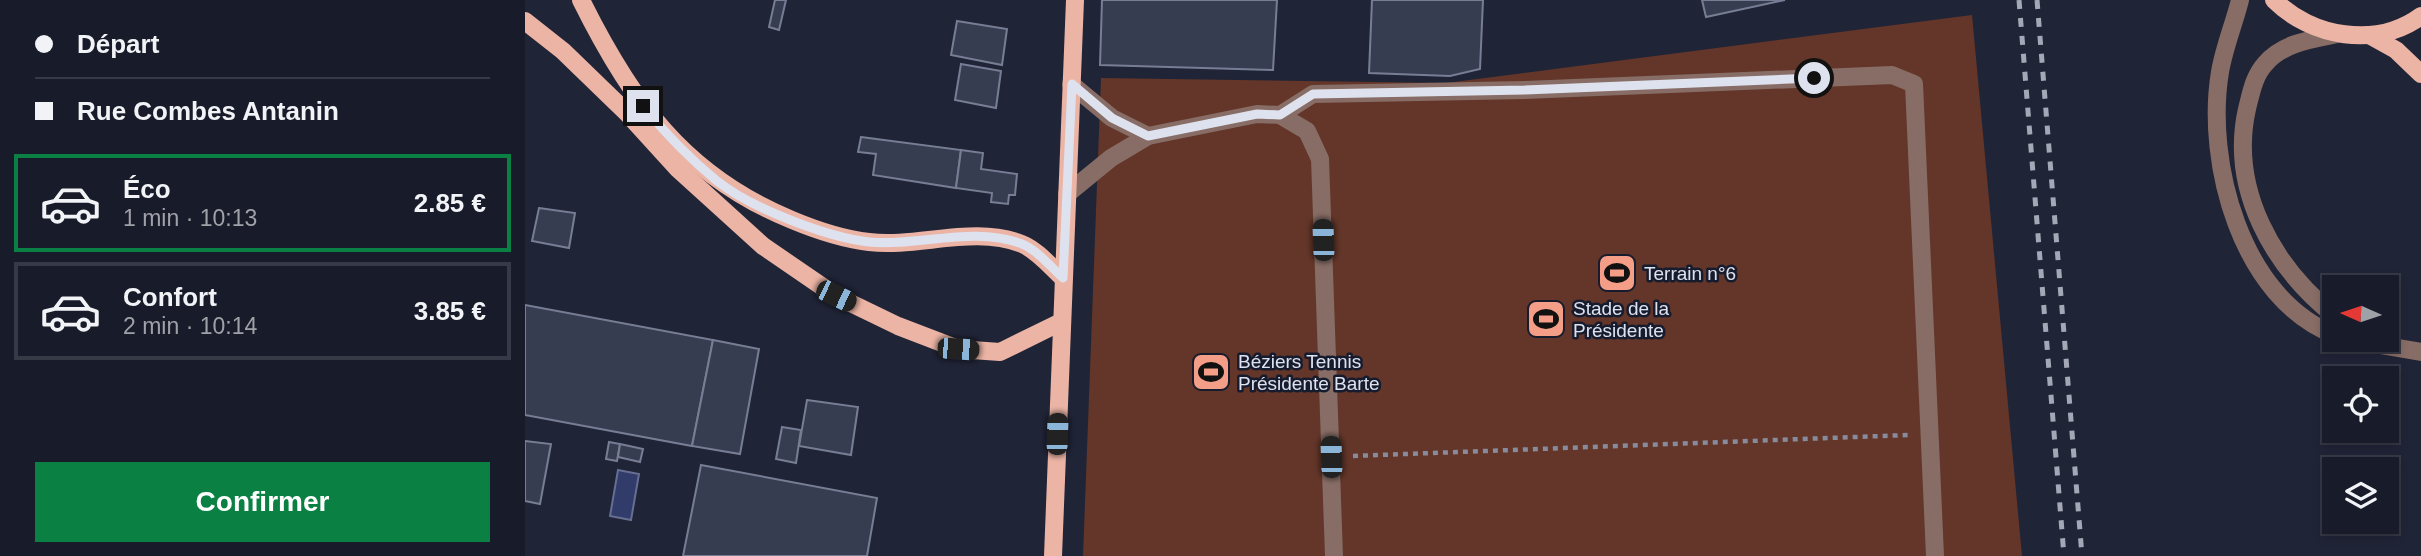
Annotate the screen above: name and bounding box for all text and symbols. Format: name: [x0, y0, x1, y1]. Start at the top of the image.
text: Départ: [77, 29, 159, 59]
route start: [1798, 62, 1830, 94]
route end: [627, 90, 659, 122]
text: Rue Combes Antanin: [77, 96, 339, 126]
icon: car: [39, 172, 102, 235]
text: Éco: [123, 174, 171, 204]
text: 2.85 €: [414, 188, 486, 218]
text: 1 min · 10:13: [123, 205, 257, 231]
car: [1312, 219, 1335, 261]
sports icon: Terrain n°6: [1596, 252, 1638, 294]
place label: Terrain n°6: [1644, 263, 1736, 284]
north arrow: [2322, 275, 2399, 352]
map controls: [2322, 275, 2399, 534]
car: [813, 277, 860, 315]
icon: car: [39, 280, 102, 343]
text: Confort: [123, 282, 217, 312]
text: 3.85 €: [414, 296, 486, 326]
sports icon: Stade de la Présidente: [1525, 298, 1567, 340]
place label: Stade de la Présidente: [1573, 298, 1670, 341]
text: 2 min · 10:14: [123, 313, 257, 339]
car: [937, 337, 980, 361]
sports icon: Béziers Tennis Présidente Barte: [1190, 351, 1232, 393]
place label: Béziers Tennis Présidente Barte: [1238, 351, 1380, 394]
button: locate: [2322, 366, 2399, 443]
car: [1046, 413, 1069, 455]
car: [1320, 436, 1343, 478]
button: layers: [2322, 457, 2399, 534]
button: Confirmer: [35, 462, 490, 542]

